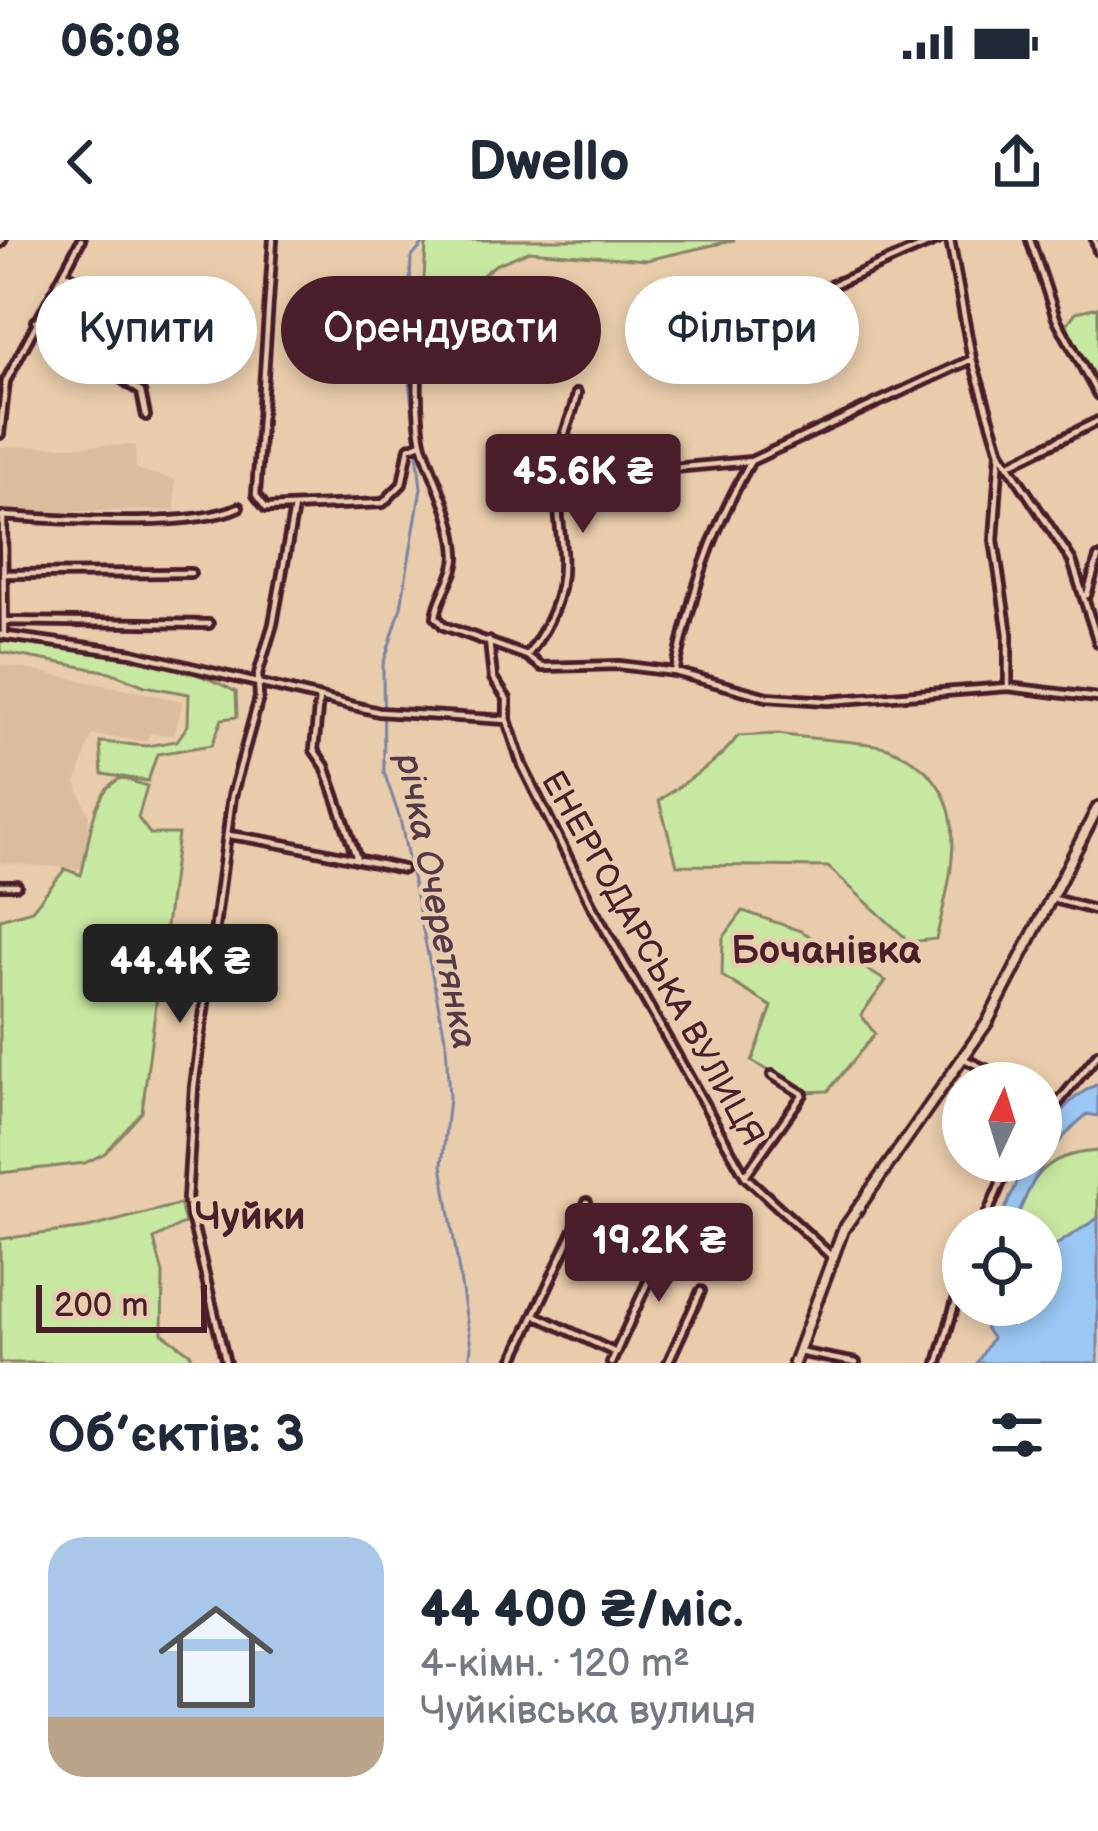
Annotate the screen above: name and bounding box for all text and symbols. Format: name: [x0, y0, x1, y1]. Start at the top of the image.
text: 06:08: [60, 15, 181, 70]
icon: back: [48, 129, 114, 195]
icon: share: [984, 129, 1050, 195]
text: Dwello: [468, 130, 630, 195]
chip: Купити: [36, 276, 257, 384]
chip: Орендувати: [281, 276, 601, 384]
chip: Фільтри: [625, 276, 859, 384]
pin: 45.6K ₴: [472, 434, 694, 536]
text: 45.6K ₴: [513, 449, 653, 496]
water label: річка Очеретянка: [386, 749, 485, 1053]
street label: ЕНЕРГОДАРСЬКА ВУЛИЦЯ: [532, 765, 772, 1153]
pin: 44.4K ₴: [69, 924, 291, 1026]
district label: Бочанівка: [731, 928, 921, 975]
text: 44.4K ₴: [110, 939, 250, 986]
north arrow: [942, 1062, 1062, 1182]
map controls: [942, 1062, 1062, 1326]
district label: Чуйки: [194, 1194, 306, 1241]
pin: 19.2K ₴: [548, 1203, 770, 1305]
button: locate: [942, 1206, 1062, 1326]
text: 19.2K ₴: [592, 1218, 726, 1265]
scale bar: [36, 1279, 207, 1332]
text: 200 m: [54, 1286, 148, 1326]
icon: filters: [984, 1402, 1050, 1468]
text: Об’єктів: 3: [48, 1405, 305, 1466]
text: 44 400 ₴/міс.: [420, 1580, 744, 1641]
icon: home: [144, 1585, 288, 1729]
text: 4-кімн. · 120 m²: [420, 1641, 690, 1688]
text: Чуйківська вулиця: [420, 1688, 756, 1735]

